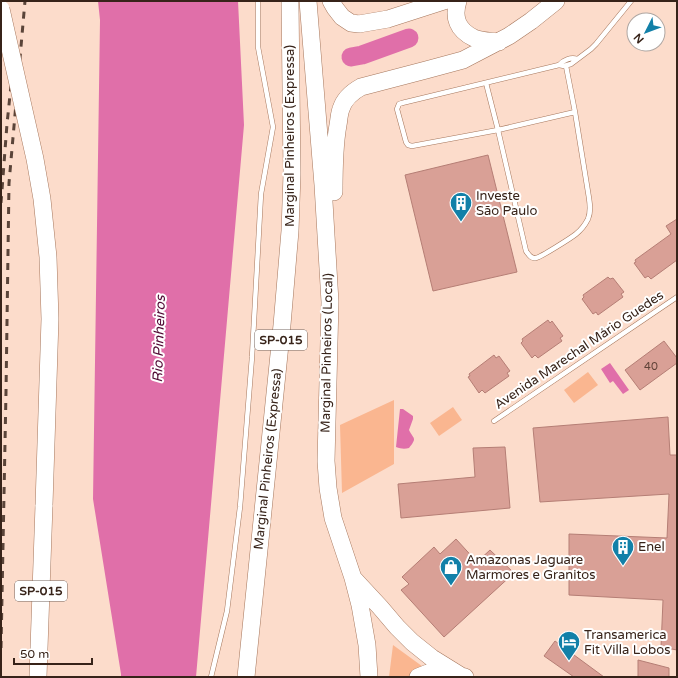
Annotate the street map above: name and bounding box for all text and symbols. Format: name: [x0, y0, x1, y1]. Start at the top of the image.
north arrow: [626, 12, 666, 52]
text: N: [631, 31, 647, 46]
street label: Marginal Pinheiros (Expressa): [282, 45, 298, 227]
place label: Investe São Paulo: [476, 188, 537, 219]
building icon: Investe São Paulo: [448, 190, 474, 223]
street label: Marginal Pinheiros (Local): [318, 273, 336, 433]
street label: Avenida Marechal Mário Guedes: [491, 287, 667, 413]
water label: Rio Pinheiros: [149, 294, 169, 383]
road number: SP-015: [255, 330, 307, 350]
house number: 40: [644, 360, 658, 373]
street label: Marginal Pinheiros (Expressa): [251, 368, 285, 550]
building icon: Enel: [610, 534, 636, 567]
place label: Enel: [638, 539, 665, 555]
place label: Amazonas Jaguare Marmores e Granitos: [466, 552, 595, 583]
shop icon: Amazonas Jaguare Marmores e Granitos: [438, 554, 464, 587]
road number: SP-015: [15, 581, 67, 601]
place label: Transamerica Fit Villa Lobos: [584, 627, 670, 658]
hotel icon: Transamerica Fit Villa Lobos: [556, 629, 582, 662]
scale bar: [14, 640, 92, 666]
text: 50 m: [20, 647, 49, 661]

